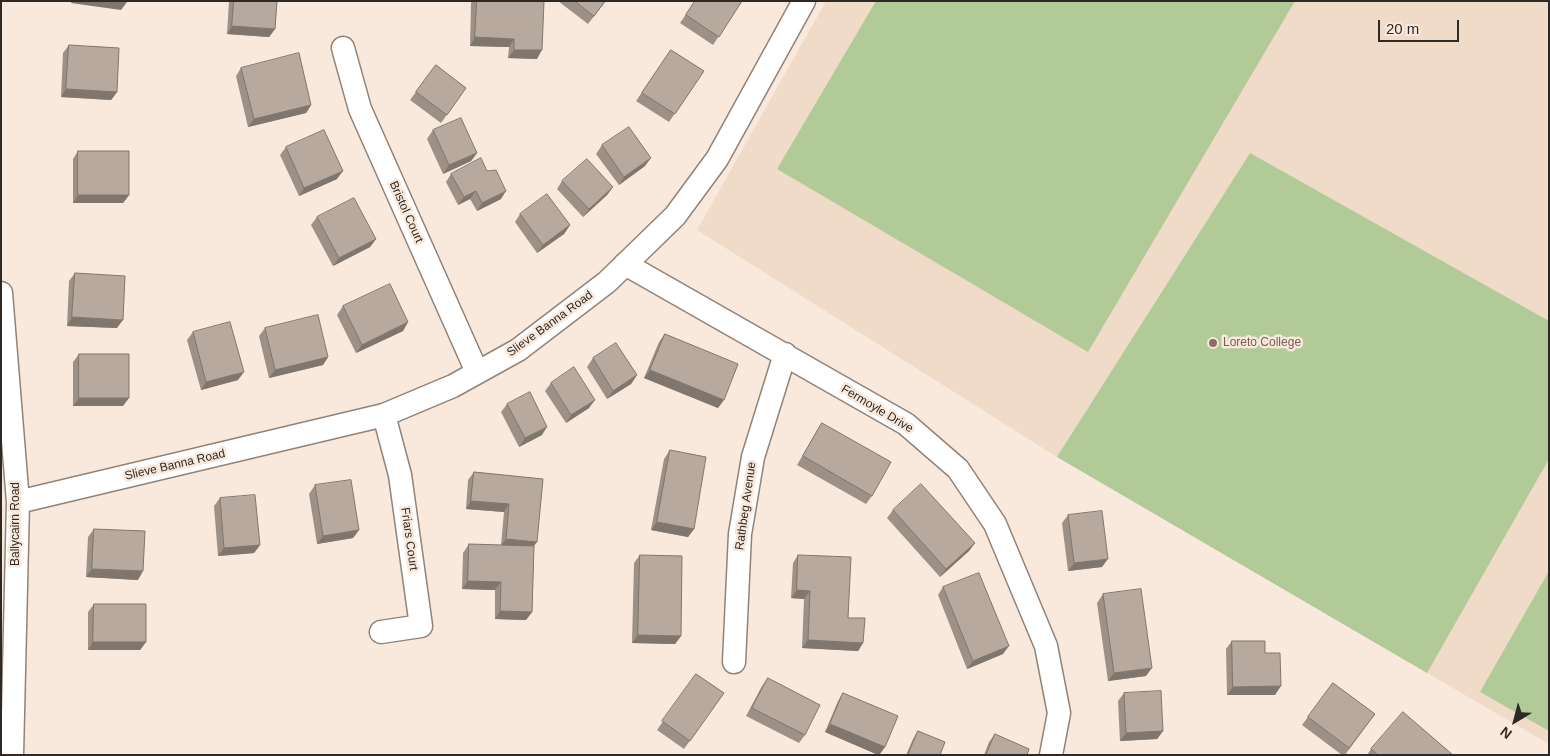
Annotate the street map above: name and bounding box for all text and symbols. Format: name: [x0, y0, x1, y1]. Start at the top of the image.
scale bar: [1380, 10, 1461, 42]
text: 20 m: [1386, 20, 1419, 37]
street label: Bristol Court: [386, 179, 426, 245]
street label: Slieve Banna Road: [504, 288, 596, 360]
place label: Loreto College: [1223, 336, 1301, 350]
marker: Loreto College: [1207, 337, 1219, 349]
street label: Fermoyle Drive: [838, 382, 916, 436]
street label: Slieve Banna Road: [123, 446, 227, 484]
street label: Rathbeg Avenue: [733, 461, 759, 551]
street label: Ballycairn Road: [9, 482, 23, 566]
street label: Friars Court: [397, 507, 421, 571]
north arrow: [1490, 696, 1540, 746]
text: N: [1497, 724, 1515, 742]

